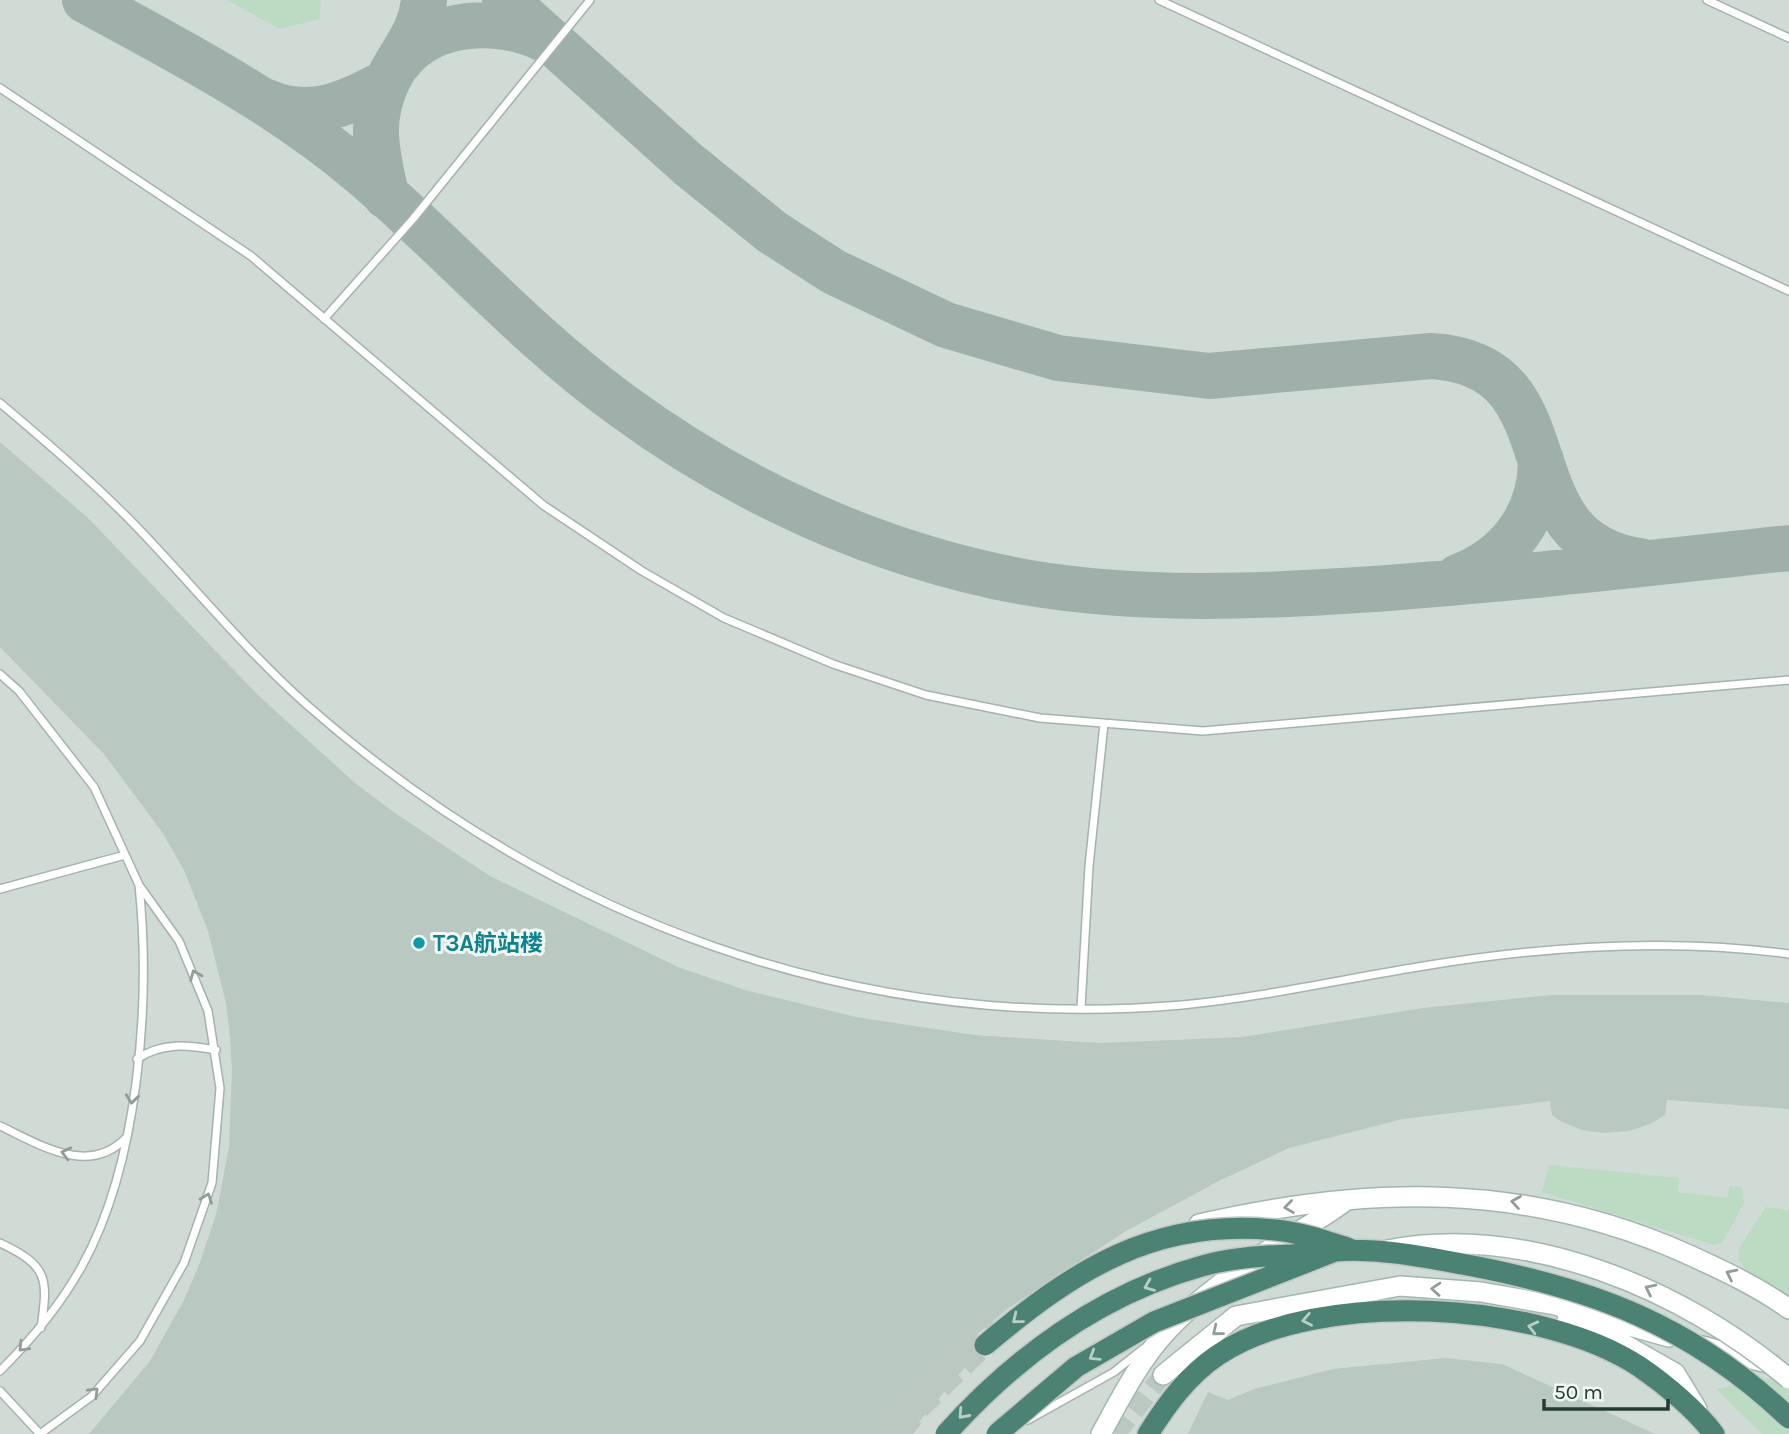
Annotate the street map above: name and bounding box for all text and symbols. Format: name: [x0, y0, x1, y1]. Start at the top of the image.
place label: T3A航站楼: [433, 930, 543, 957]
marker: T3A航站楼: [411, 935, 427, 951]
one-way arrow: [189, 970, 203, 982]
one-way arrow: [125, 1093, 140, 1105]
one-way arrow: [61, 1147, 73, 1161]
one-way arrow: [199, 1192, 213, 1204]
one-way arrow: [1510, 1195, 1522, 1210]
one-way arrow: [1284, 1199, 1295, 1214]
one-way arrow: [1726, 1269, 1738, 1283]
one-way arrow: [1143, 1277, 1155, 1291]
one-way arrow: [1431, 1282, 1442, 1297]
one-way arrow: [1645, 1284, 1657, 1298]
one-way arrow: [1012, 1311, 1025, 1323]
one-way arrow: [1301, 1311, 1313, 1326]
one-way arrow: [1527, 1321, 1539, 1335]
one-way arrow: [1213, 1323, 1226, 1335]
one-way arrow: [18, 1339, 31, 1352]
one-way arrow: [1089, 1347, 1102, 1360]
scale bar: [1544, 1368, 1668, 1412]
text: 50 m: [1554, 1380, 1603, 1404]
one-way arrow: [85, 1388, 98, 1401]
one-way arrow: [959, 1406, 972, 1419]

